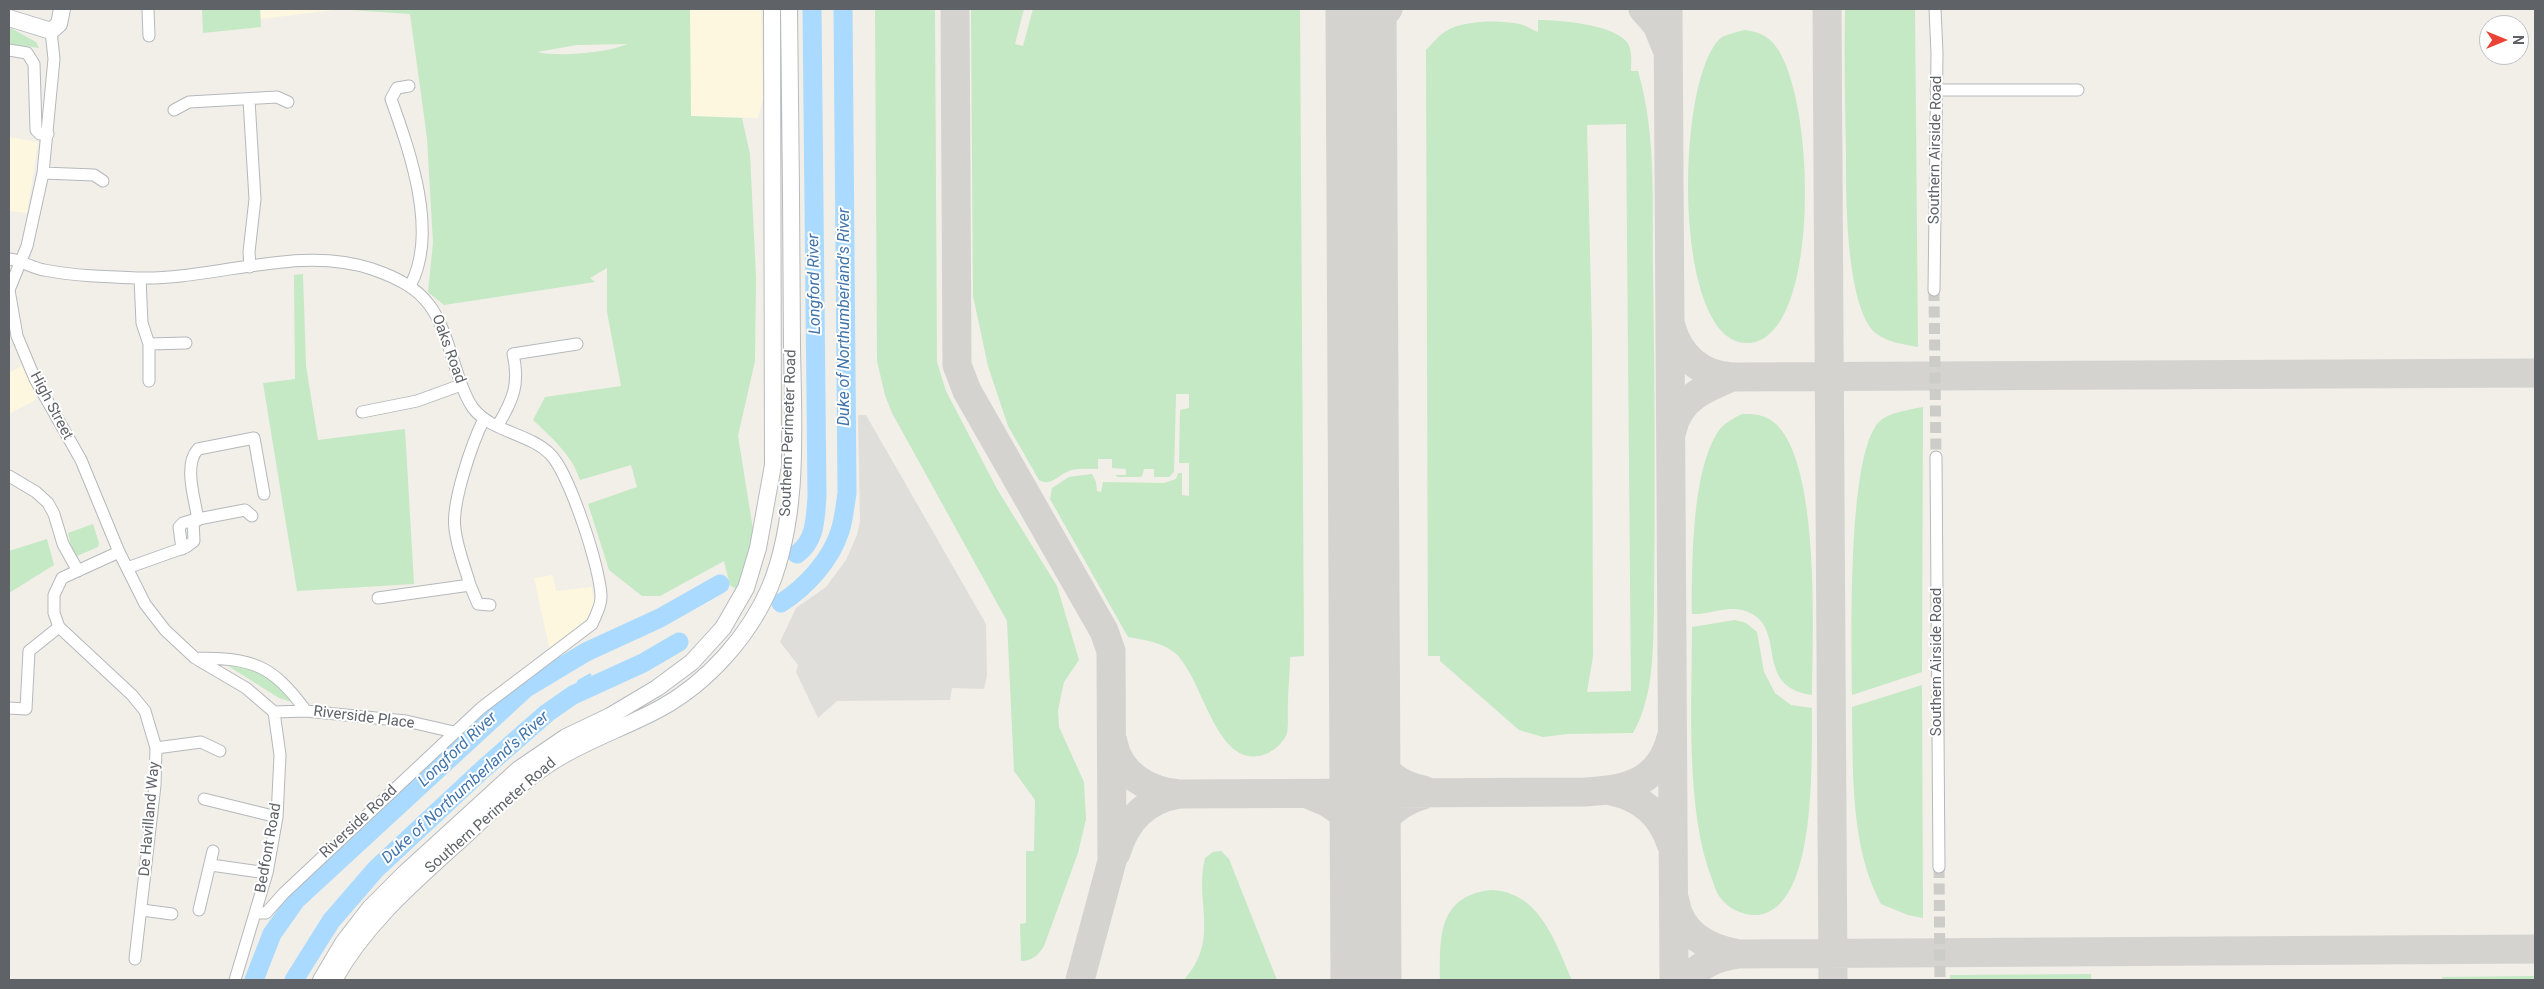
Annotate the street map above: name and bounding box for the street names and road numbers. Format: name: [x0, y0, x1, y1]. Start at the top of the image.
street label: Southern Airside Road: [1926, 76, 1946, 224]
street label: Oaks Road: [427, 312, 469, 386]
street label: Southern Perimeter Road: [777, 349, 801, 517]
street label: High Street: [26, 369, 76, 443]
street label: Southern Airside Road: [1928, 588, 1946, 736]
street label: Riverside Place: [312, 703, 416, 733]
street label: Southern Perimeter Road: [422, 754, 560, 878]
street label: De Havilland Way: [136, 761, 164, 877]
street label: Riverside Road: [317, 782, 401, 862]
street label: Bedfont Road: [252, 802, 286, 894]

